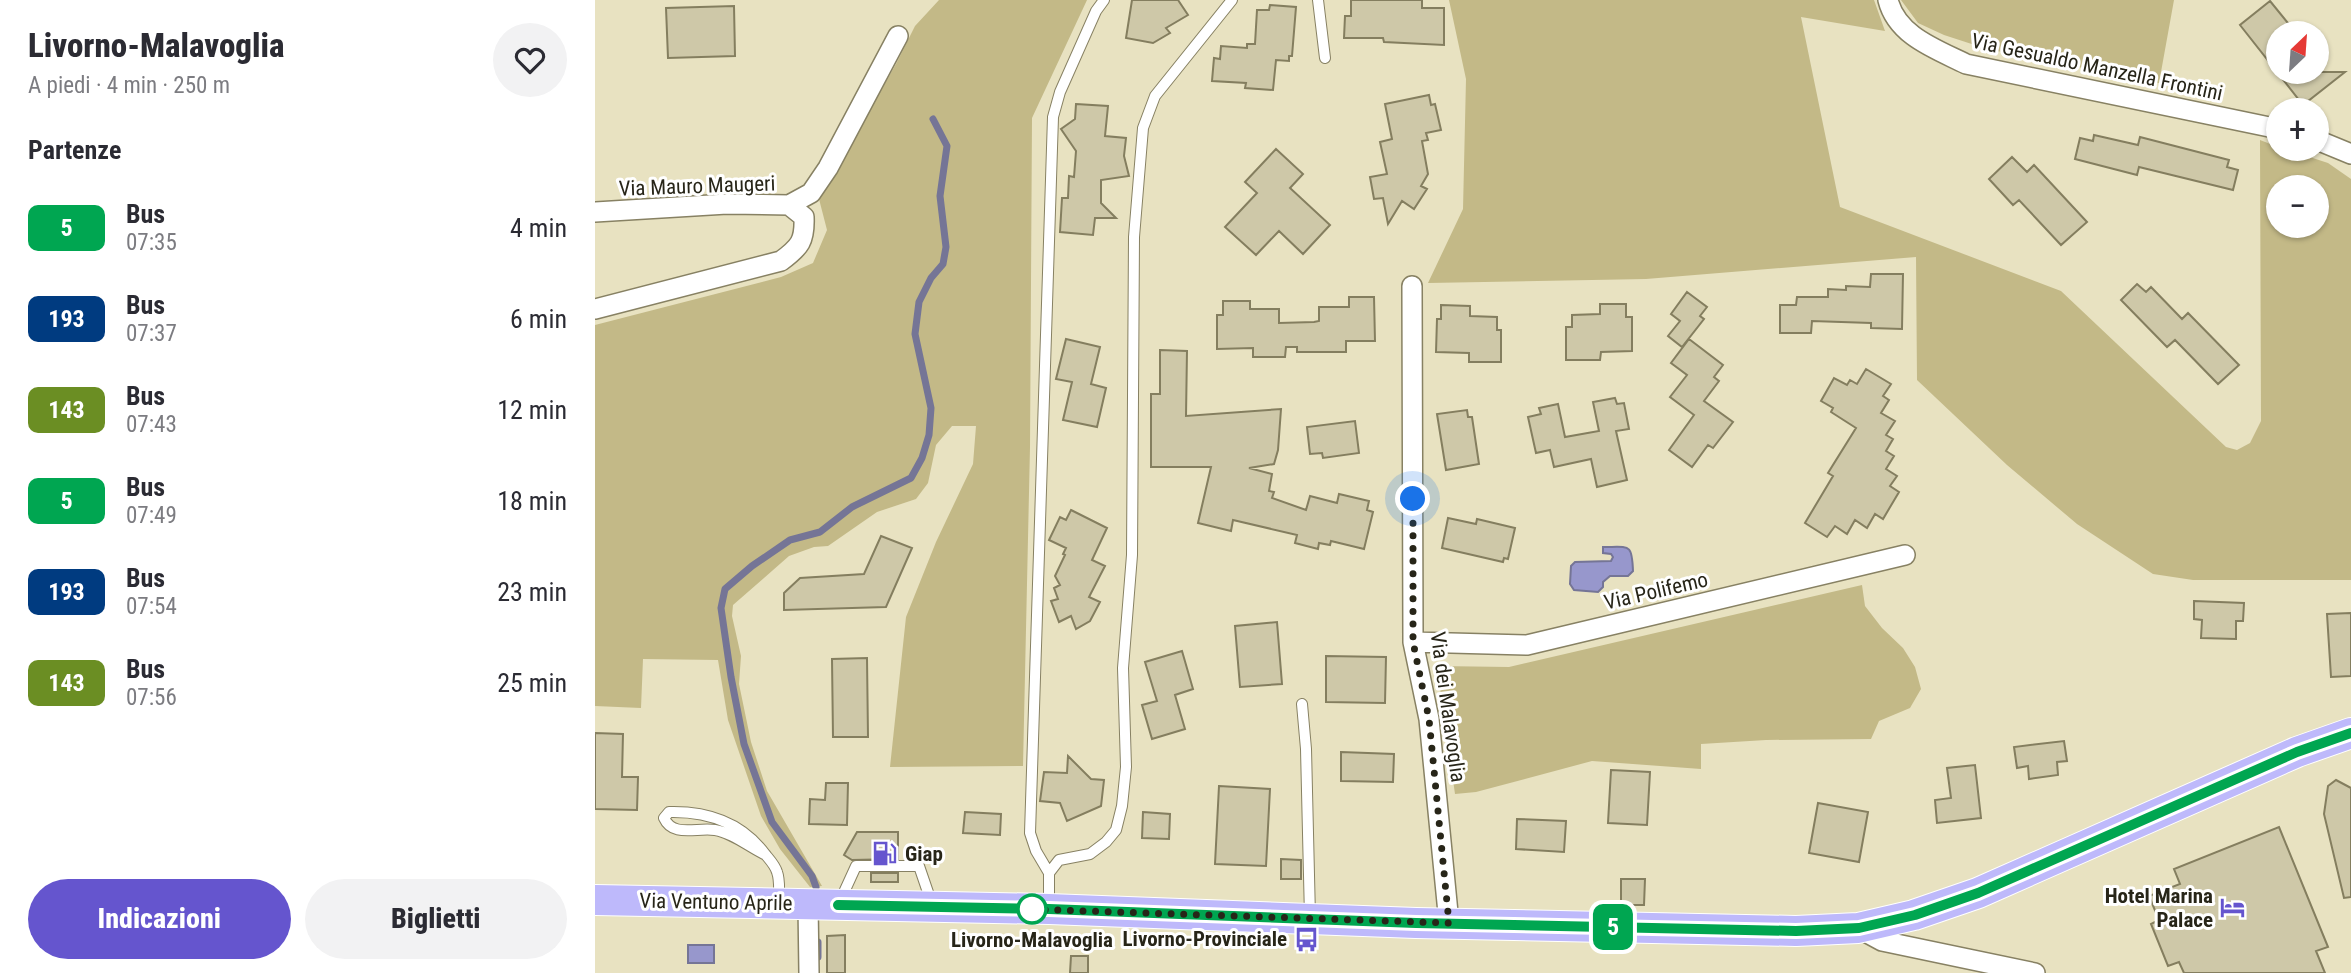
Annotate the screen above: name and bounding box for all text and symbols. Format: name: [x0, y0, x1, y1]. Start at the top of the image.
north arrow: [2266, 21, 2329, 84]
map controls: [2266, 21, 2329, 238]
button: heart: [493, 23, 567, 97]
text: Livorno-Malavoglia: [28, 26, 284, 65]
street label: Via Gesualdo Manzella Frontini: [1969, 29, 2225, 105]
text: A piedi · 4 min · 250 m: [28, 72, 230, 99]
button: +: [2266, 98, 2329, 161]
text: Partenze: [28, 135, 121, 165]
street label: Via Mauro Maugeri: [618, 171, 776, 201]
button: −: [2266, 175, 2329, 238]
text: Bus: [126, 199, 165, 229]
text: 4 min: [510, 213, 567, 243]
text: 5: [60, 214, 73, 242]
text: 07:35: [126, 229, 177, 256]
text: Bus: [126, 290, 165, 320]
text: 6 min: [510, 304, 567, 334]
text: 193: [48, 305, 85, 333]
text: 07:37: [126, 320, 177, 347]
text: Bus: [126, 381, 165, 411]
text: 12 min: [497, 395, 567, 425]
text: 143: [48, 396, 85, 424]
text: 07:43: [126, 411, 177, 438]
text: Bus: [126, 472, 165, 502]
your location: [1395, 481, 1430, 516]
text: 18 min: [497, 486, 567, 516]
text: 5: [60, 487, 73, 515]
text: 07:49: [126, 502, 177, 529]
text: Bus: [126, 563, 165, 593]
street label: Via Polifemo: [1602, 567, 1710, 615]
text: 23 min: [497, 577, 567, 607]
text: 193: [48, 578, 85, 606]
text: 07:54: [126, 593, 177, 620]
street label: Via dei Malavoglia: [1426, 630, 1470, 784]
text: Bus: [126, 654, 165, 684]
text: 25 min: [497, 668, 567, 698]
text: 143: [48, 669, 85, 697]
text: 07:56: [126, 684, 177, 711]
fuel station icon: Giap: [871, 840, 899, 868]
place label: Giap: [905, 842, 943, 866]
button: Indicazioni: [28, 879, 291, 959]
button: Biglietti: [305, 879, 567, 959]
place label: Hotel Marina Palace: [2105, 884, 2213, 932]
street label: Via Ventuno Aprile: [639, 889, 793, 915]
marker: Livorno-Malavoglia: [1017, 894, 1047, 924]
hotel icon: Hotel Marina Palace: [2219, 894, 2247, 922]
line badge: 5: [1590, 904, 1636, 950]
text: 5: [1607, 913, 1619, 941]
bus stop icon: Livorno-Provinciale: [1293, 925, 1321, 953]
place label: Livorno-Provinciale: [1123, 927, 1287, 951]
place label: Livorno-Malavoglia: [951, 928, 1113, 952]

